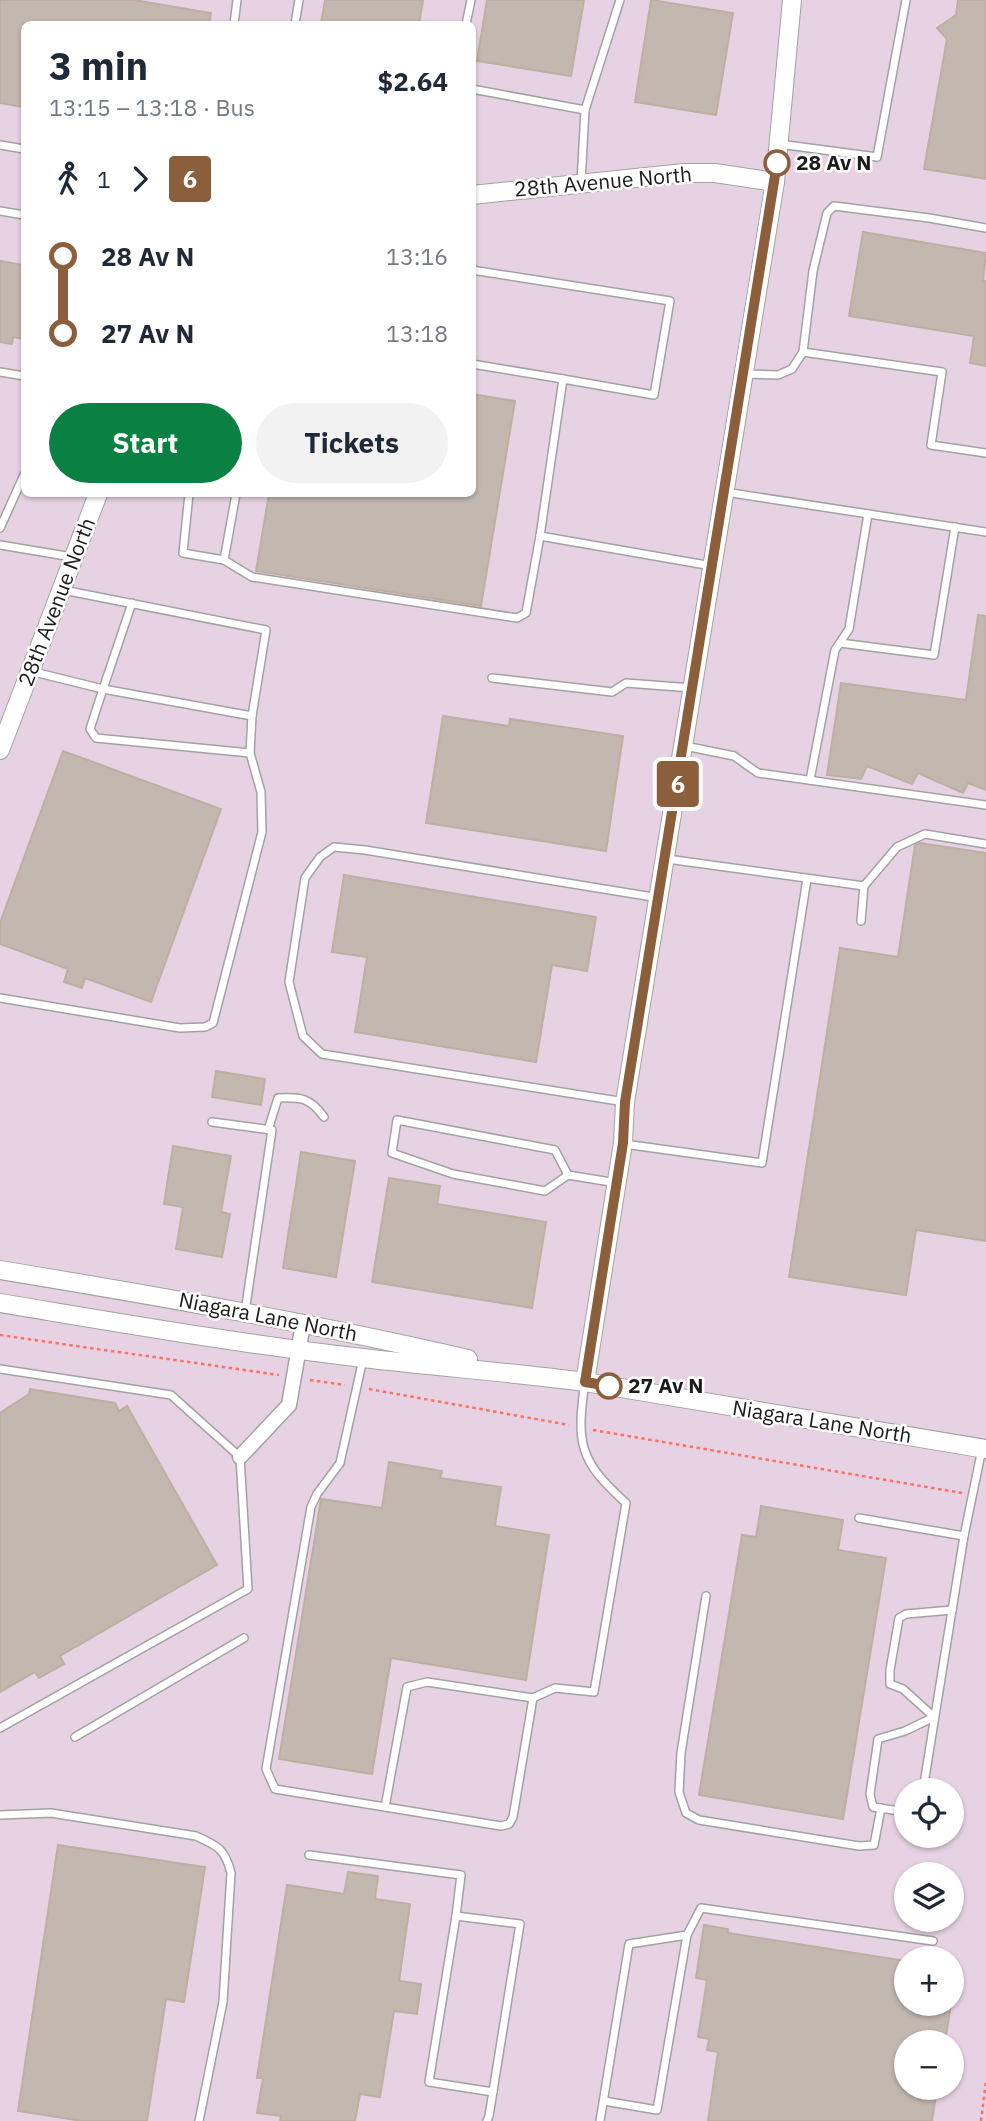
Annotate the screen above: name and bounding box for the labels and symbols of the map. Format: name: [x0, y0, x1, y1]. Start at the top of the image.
place label: 28 Av N: [796, 148, 871, 176]
marker: 28 Av N: [764, 150, 790, 176]
street label: 28th Avenue North: [513, 159, 693, 203]
street label: 28th Avenue North: [11, 513, 101, 690]
line badge: 6: [655, 761, 701, 807]
street label: Niagara Lane North: [177, 1285, 360, 1347]
place label: 27 Av N: [628, 1371, 703, 1399]
marker: 27 Av N: [596, 1373, 622, 1399]
street label: Niagara Lane North: [730, 1393, 914, 1449]

